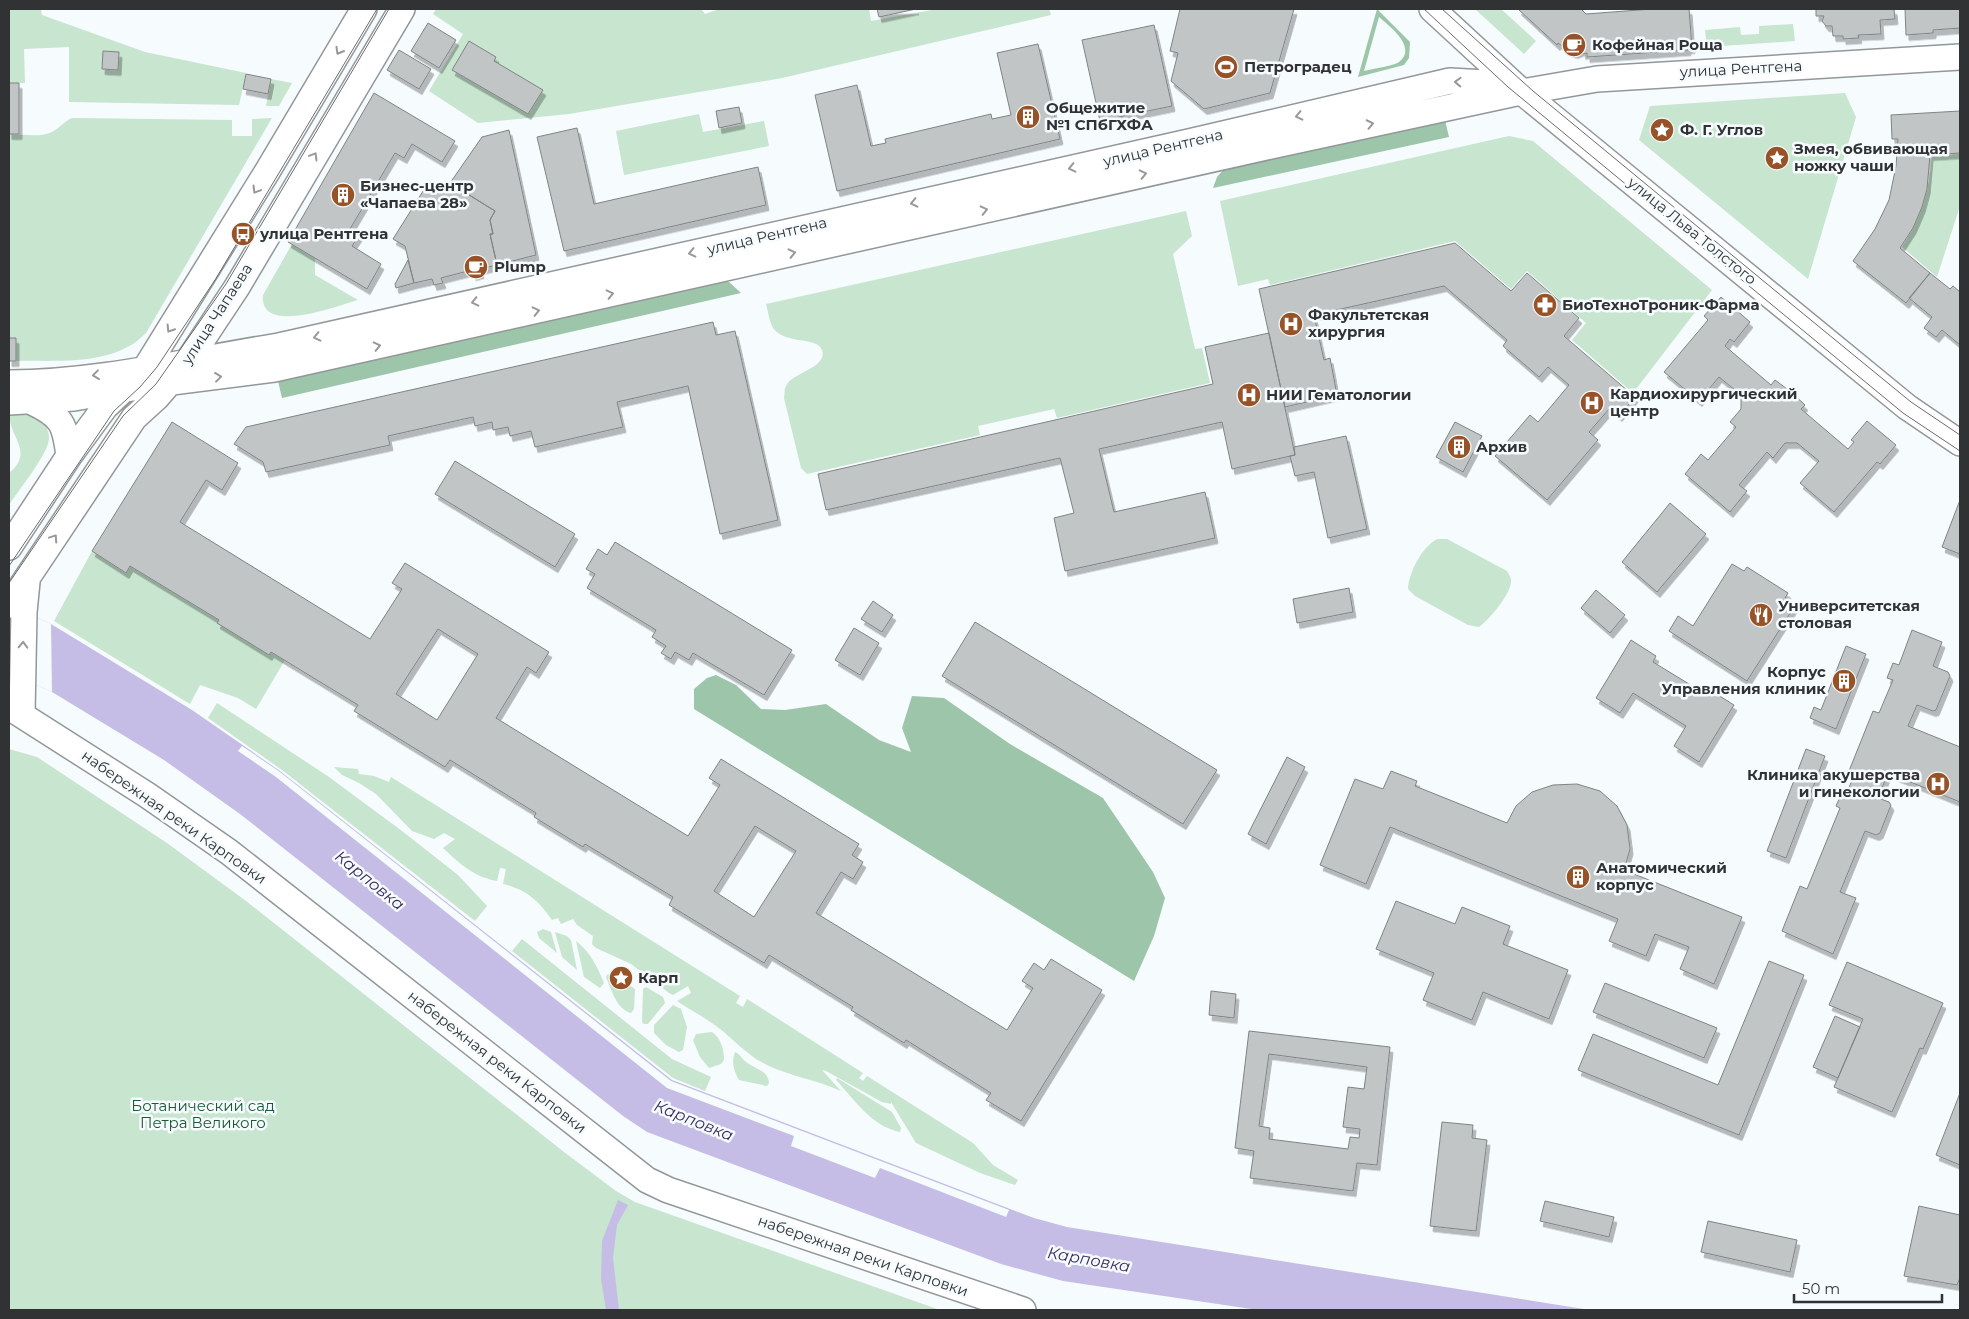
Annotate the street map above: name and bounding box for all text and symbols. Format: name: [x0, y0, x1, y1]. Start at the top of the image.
cafe icon: Кофейная Роща: [1561, 32, 1587, 58]
place label: Кофейная Роща: [1592, 35, 1723, 54]
one-way arrow: [335, 45, 345, 54]
sports icon: Петроградец: [1213, 54, 1239, 80]
street label: улица Рентгена: [1678, 56, 1803, 81]
place label: Петроградец: [1244, 57, 1352, 76]
one-way arrow: [1453, 77, 1461, 87]
place label: Общежитие №1 СПбГХФА: [1046, 98, 1153, 134]
building icon: Общежитие №1 СПбГХФА: [1015, 104, 1041, 130]
one-way arrow: [1295, 110, 1304, 121]
place icon: Ф. Г. Углов: [1649, 117, 1675, 143]
one-way arrow: [1366, 119, 1374, 130]
place label: Ф. Г. Углов: [1680, 120, 1763, 139]
street label: улица Рентгена: [1100, 124, 1225, 171]
place label: Змея, обвивающая ножку чаши: [1793, 139, 1948, 175]
place icon: Змея, обвивающая ножку чаши: [1764, 145, 1790, 171]
one-way arrow: [308, 152, 318, 161]
one-way arrow: [1068, 162, 1077, 173]
one-way arrow: [1139, 169, 1147, 180]
street label: улица Льва Толстого: [1623, 172, 1761, 289]
place label: Бизнес-центр «Чапаева 28»: [360, 176, 474, 212]
building icon: Бизнес-центр «Чапаева 28»: [330, 182, 356, 208]
one-way arrow: [252, 185, 262, 194]
one-way arrow: [909, 197, 918, 208]
one-way arrow: [980, 205, 989, 216]
street label: улица Рентгена: [704, 212, 829, 259]
bus stop icon: улица Рентгена: [230, 221, 256, 247]
place label: улица Рентгена: [259, 224, 388, 243]
one-way arrow: [687, 247, 696, 258]
one-way arrow: [787, 248, 796, 259]
cafe icon: Plump: [463, 254, 489, 280]
place label: Plump: [494, 257, 546, 276]
street label: улица Чапаева: [176, 260, 256, 368]
one-way arrow: [605, 289, 614, 300]
pharmacy icon: БиоТехноТроник-Фарма: [1532, 292, 1558, 318]
place label: БиоТехноТроник-Фарма: [1562, 295, 1760, 314]
one-way arrow: [471, 296, 480, 306]
place label: Факультетская хирургия: [1308, 305, 1429, 341]
one-way arrow: [531, 306, 540, 317]
hospital icon: Факультетская хирургия: [1278, 311, 1304, 337]
one-way arrow: [167, 323, 177, 332]
one-way arrow: [312, 331, 321, 342]
one-way arrow: [373, 341, 382, 352]
one-way arrow: [92, 369, 100, 380]
one-way arrow: [213, 372, 222, 382]
hospital icon: НИИ Гематологии: [1236, 382, 1262, 408]
place label: Кардиохирургический центр: [1610, 384, 1798, 420]
place label: НИИ Гематологии: [1266, 385, 1411, 404]
hospital icon: Кардиохирургический центр: [1579, 390, 1605, 416]
building icon: Архив: [1446, 434, 1472, 460]
place label: Архив: [1476, 437, 1527, 456]
one-way arrow: [48, 535, 57, 544]
place label: Университетская столовая: [1778, 596, 1920, 632]
restaurant icon: Университетская столовая: [1748, 602, 1774, 628]
one-way arrow: [18, 641, 28, 648]
place label: Корпус Управления клиник: [1661, 662, 1826, 698]
building icon: Корпус Управления клиник: [1831, 668, 1857, 694]
street label: набережная реки Карповки: [78, 745, 270, 888]
place label: Клиника акушерства и гинекологии: [1747, 765, 1920, 801]
hospital icon: Клиника акушерства и гинекологии: [1925, 771, 1951, 797]
water label: Карповка: [331, 847, 408, 914]
place label: Анатомический корпус: [1596, 858, 1727, 894]
building icon: Анатомический корпус: [1565, 864, 1591, 890]
place icon: Карп: [608, 965, 634, 991]
place label: Карп: [638, 968, 679, 987]
street label: набережная реки Карповки: [404, 986, 590, 1137]
park label: Ботанический сад Петра Великого: [131, 1096, 275, 1132]
water label: Карповка: [651, 1096, 736, 1145]
street label: набережная реки Карповки: [755, 1211, 971, 1301]
water label: Карповка: [1046, 1243, 1132, 1276]
scale bar: [1794, 1272, 1942, 1304]
text: 50 m: [1802, 1279, 1840, 1298]

